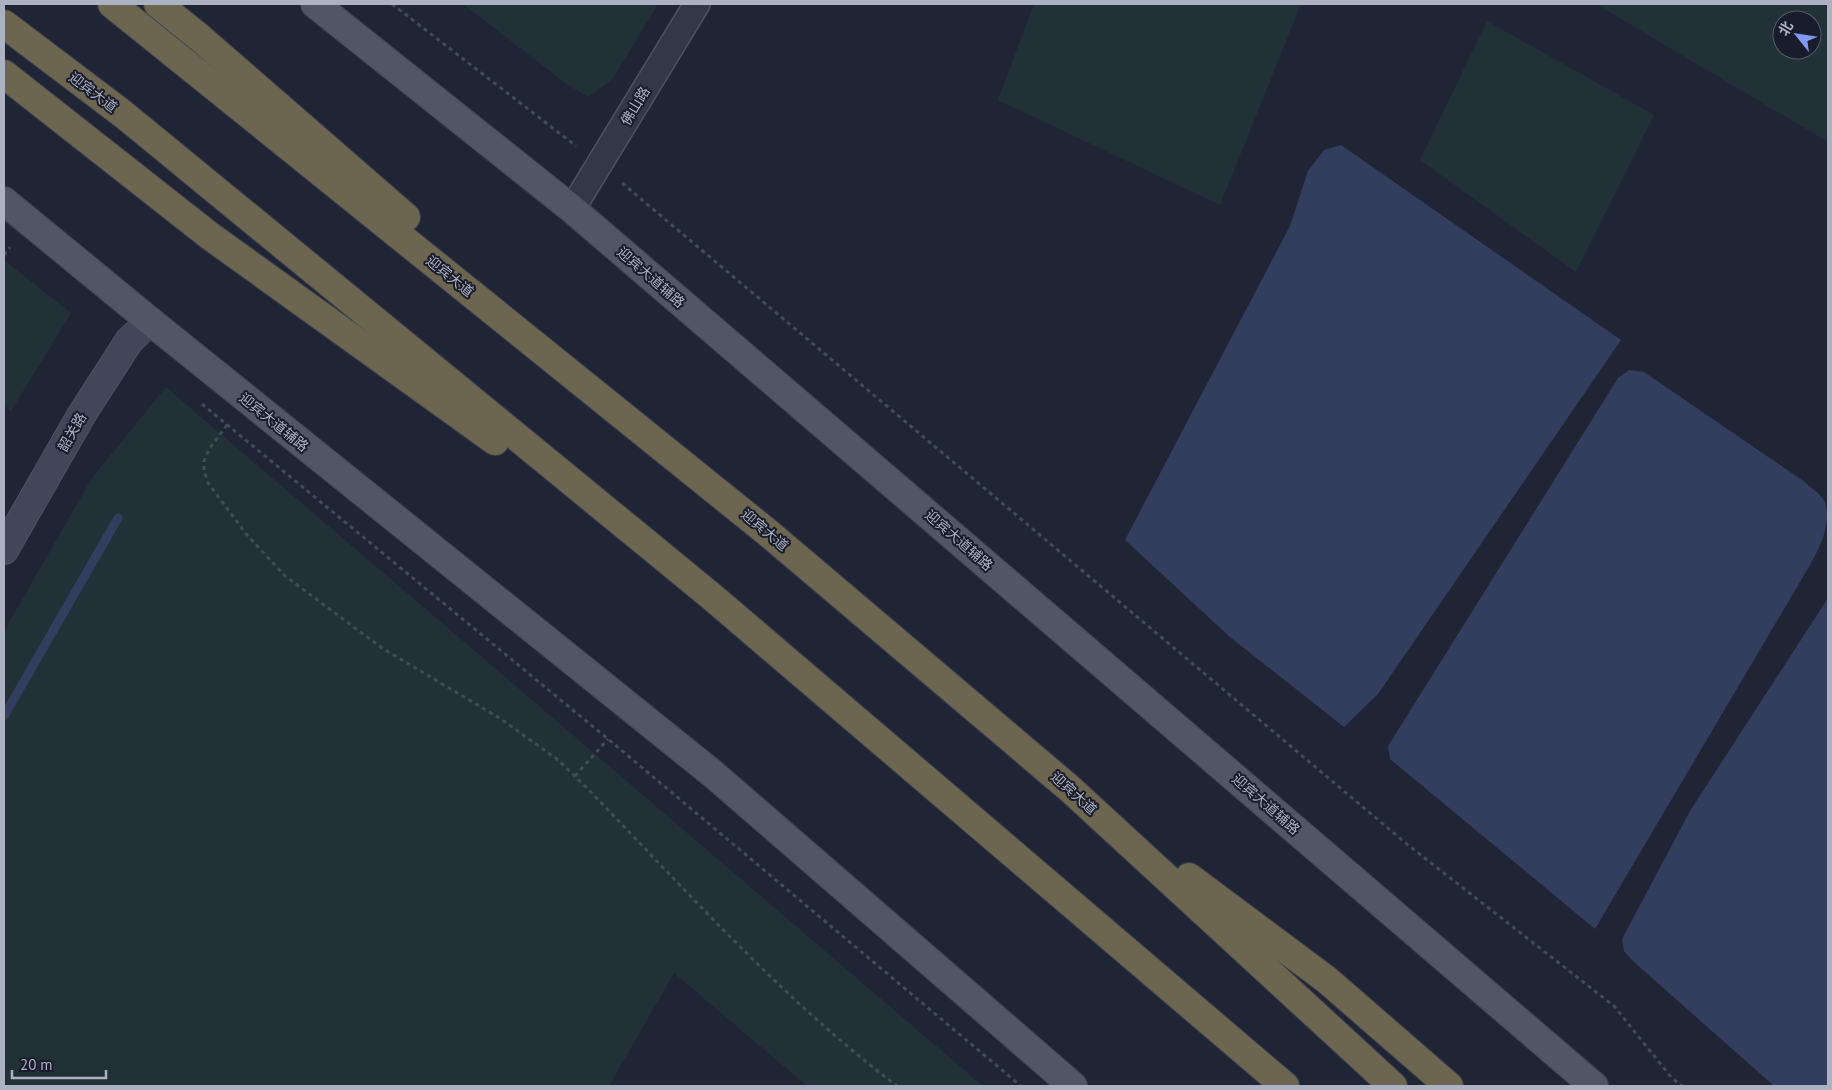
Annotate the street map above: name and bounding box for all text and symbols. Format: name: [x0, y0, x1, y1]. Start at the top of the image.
north arrow: [1772, 10, 1822, 60]
text: 北: [1774, 18, 1797, 39]
street label: 迎宾大道: [65, 68, 121, 116]
street label: 佛山路: [616, 83, 654, 129]
street label: 迎宾大道辅路: [613, 243, 689, 311]
street label: 迎宾大道: [423, 251, 477, 301]
street label: 迎宾大道辅路: [236, 389, 312, 455]
street label: 韶关路: [54, 409, 90, 455]
street label: 迎宾大道: [738, 505, 792, 555]
street label: 迎宾大道辅路: [921, 506, 997, 574]
street label: 迎宾大道: [1047, 768, 1101, 818]
street label: 迎宾大道辅路: [1228, 770, 1304, 838]
scale bar: [12, 1048, 106, 1080]
text: 20 m: [20, 1055, 53, 1074]

